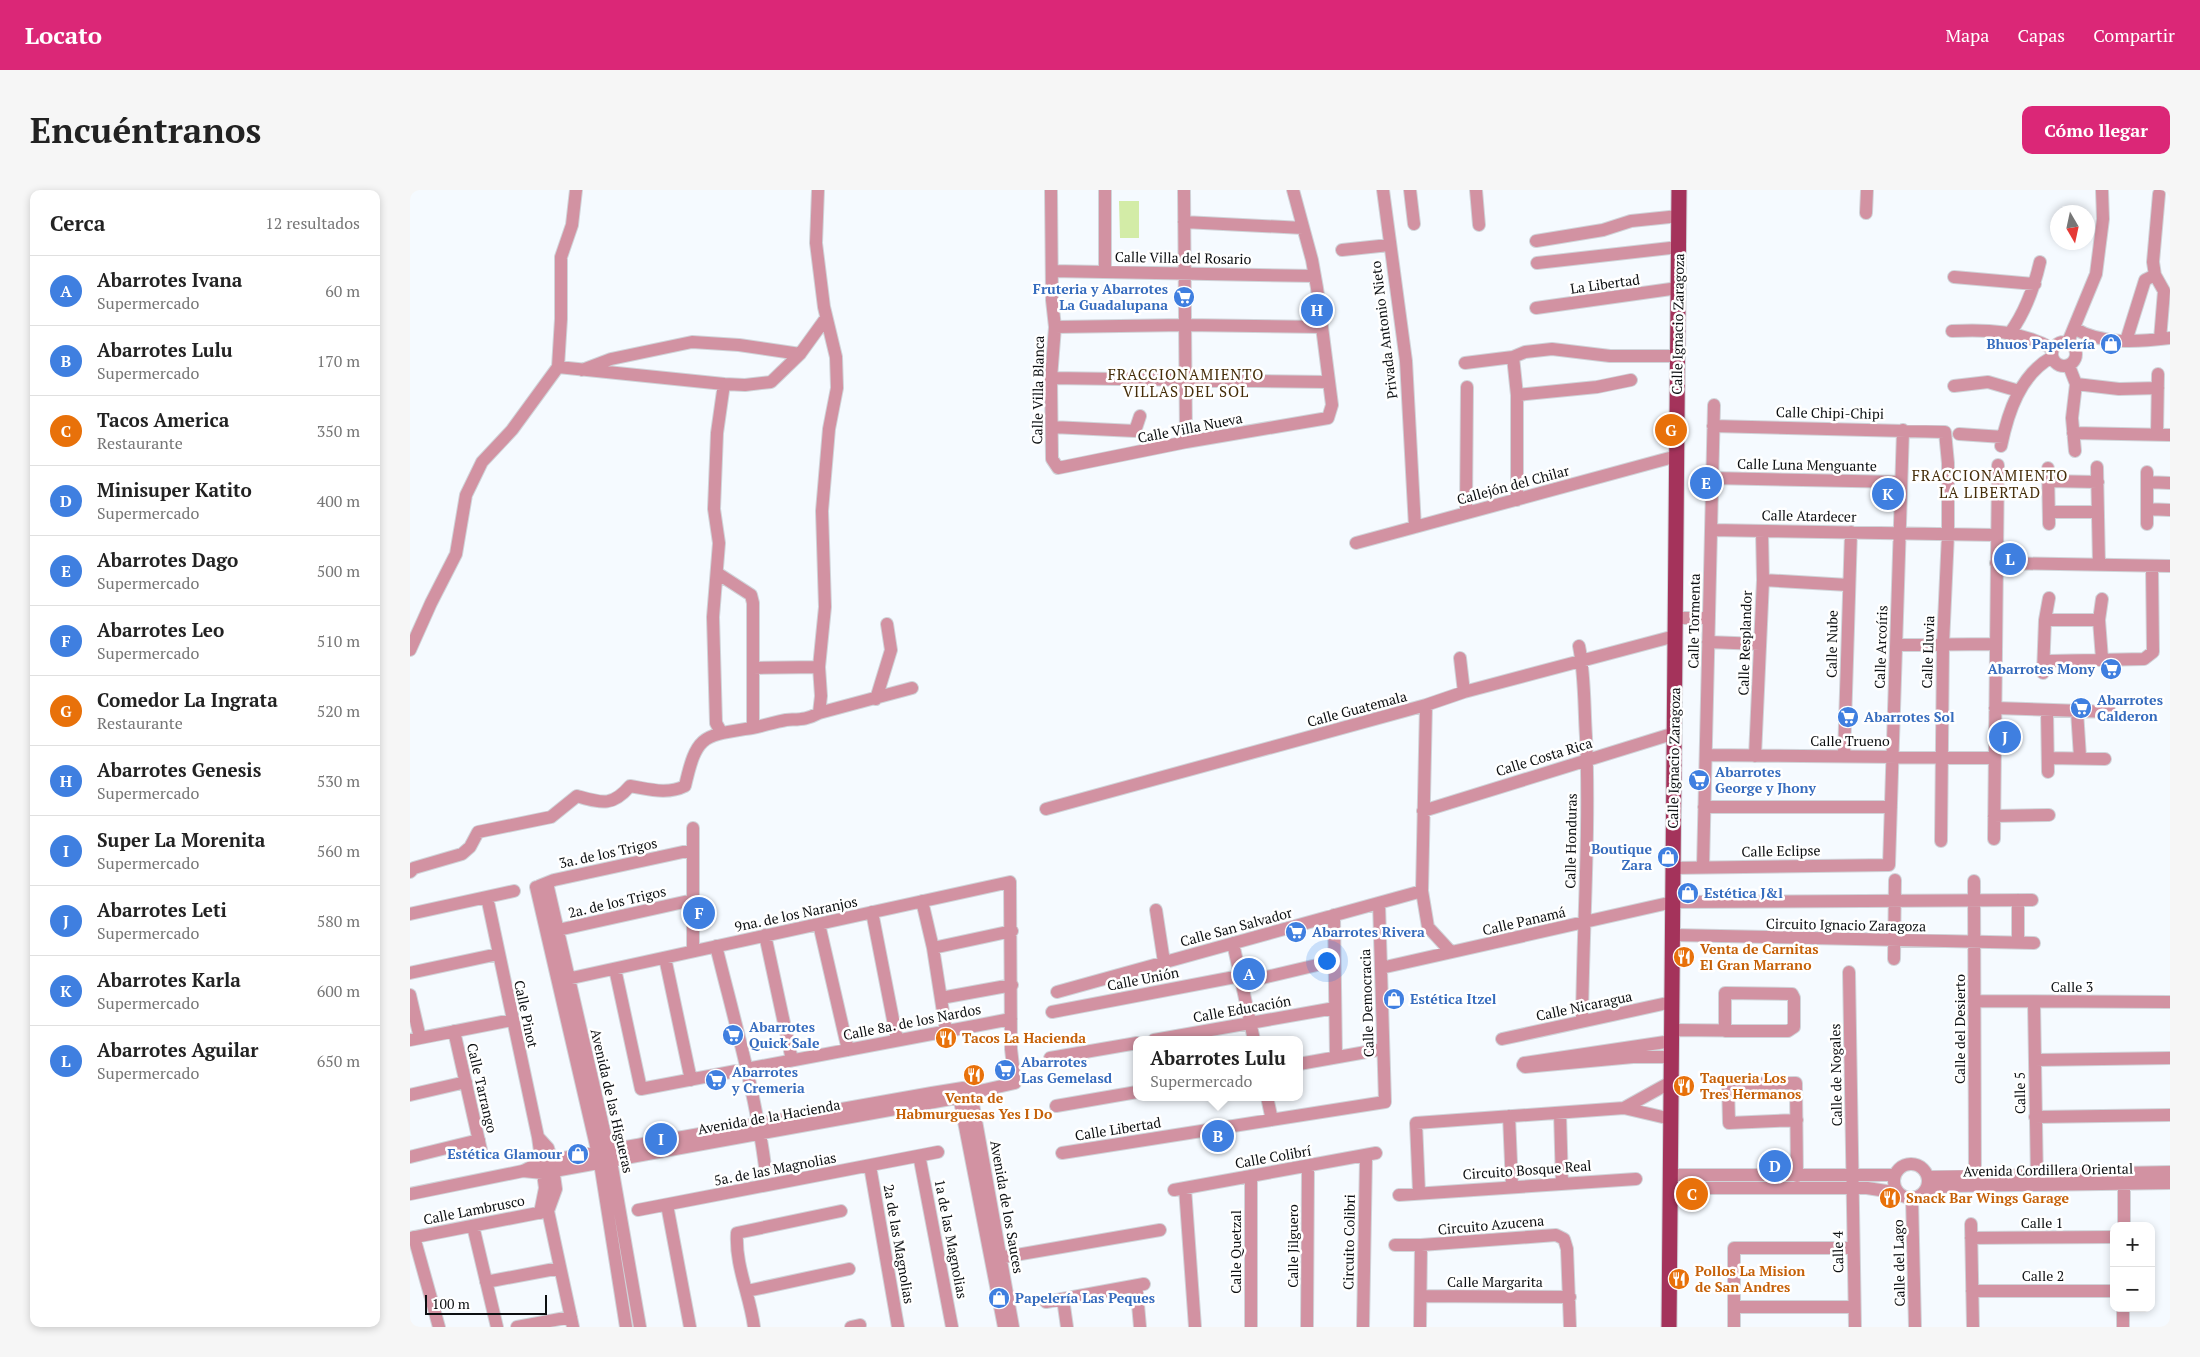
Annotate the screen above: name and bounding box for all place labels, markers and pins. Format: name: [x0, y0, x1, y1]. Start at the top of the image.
place label: Fruteria y Abarrotes La Guadalupana: [1033, 279, 1168, 314]
supermarket icon: Fruteria y Abarrotes La Guadalupana: [1172, 285, 1196, 309]
pin: H: [1301, 291, 1333, 329]
shop icon: Bhuos Papelería: [2099, 332, 2123, 356]
place label: Bhuos Papelería: [1986, 334, 2095, 353]
pin: G: [1655, 411, 1687, 449]
pin: E: [1690, 464, 1722, 502]
pin: K: [1872, 475, 1904, 513]
pin: L: [1994, 540, 2026, 578]
supermarket icon: Abarrotes Mony: [2099, 657, 2123, 681]
place label: Abarrotes Mony: [1988, 659, 2096, 678]
place label: Abarrotes Calderon: [2097, 690, 2163, 725]
supermarket icon: Abarrotes Calderon: [2069, 696, 2093, 720]
supermarket icon: Abarrotes Sol: [1836, 705, 1860, 729]
place label: Abarrotes Sol: [1864, 707, 1955, 726]
pin: J: [1989, 718, 2021, 756]
place label: Abarrotes George y Jhony: [1715, 762, 1817, 797]
supermarket icon: Abarrotes George y Jhony: [1687, 768, 1711, 792]
place label: Boutique Zara: [1591, 839, 1652, 874]
shop icon: Boutique Zara: [1656, 845, 1680, 869]
shop icon: Estética J&l: [1676, 881, 1700, 905]
place label: Estética J&l: [1704, 883, 1783, 902]
pin: F: [683, 894, 715, 932]
supermarket icon: Abarrotes Rivera: [1284, 920, 1308, 944]
place label: Abarrotes Rivera: [1312, 922, 1425, 941]
place label: Venta de Carnitas El Gran Marrano: [1700, 939, 1819, 974]
restaurant icon: Venta de Carnitas El Gran Marrano: [1672, 945, 1696, 969]
pin: A: [1233, 955, 1265, 993]
shop icon: Estética Itzel: [1382, 987, 1406, 1011]
place label: Estética Itzel: [1410, 989, 1497, 1008]
place label: Abarrotes Quick Sale: [749, 1017, 820, 1052]
supermarket icon: Abarrotes Quick Sale: [721, 1023, 745, 1047]
restaurant icon: Tacos La Hacienda: [934, 1026, 958, 1050]
place label: Tacos La Hacienda: [962, 1028, 1086, 1047]
place label: Abarrotes Las Gemelasd: [1021, 1052, 1113, 1087]
supermarket icon: Abarrotes Las Gemelasd: [993, 1058, 1017, 1082]
place label: Abarrotes y Cremeria: [731, 1062, 805, 1097]
restaurant icon: Venta de Habmurguesas Yes I Do: [962, 1063, 986, 1087]
supermarket icon: Abarrotes y Cremeria: [704, 1068, 728, 1092]
place label: Taqueria Los Tres Hermanos: [1700, 1068, 1801, 1103]
restaurant icon: Taqueria Los Tres Hermanos: [1672, 1074, 1696, 1098]
place label: Venta de Habmurguesas Yes I Do: [896, 1088, 1052, 1123]
pin: B: [1202, 1117, 1234, 1155]
pin: I: [645, 1120, 677, 1158]
shop icon: Estética Glamour: [566, 1142, 590, 1166]
place label: Estética Glamour: [447, 1144, 562, 1163]
pin: D: [1759, 1147, 1791, 1185]
pin: C: [1676, 1175, 1708, 1213]
restaurant icon: Snack Bar Wings Garage: [1878, 1186, 1902, 1210]
place label: Snack Bar Wings Garage: [1906, 1188, 2070, 1207]
place label: Pollos La Mision de San Andres: [1695, 1261, 1805, 1296]
restaurant icon: Pollos La Mision de San Andres: [1667, 1267, 1691, 1291]
shop icon: Papelería Las Peques: [987, 1286, 1011, 1310]
place label: Papelería Las Peques: [1015, 1288, 1155, 1307]

